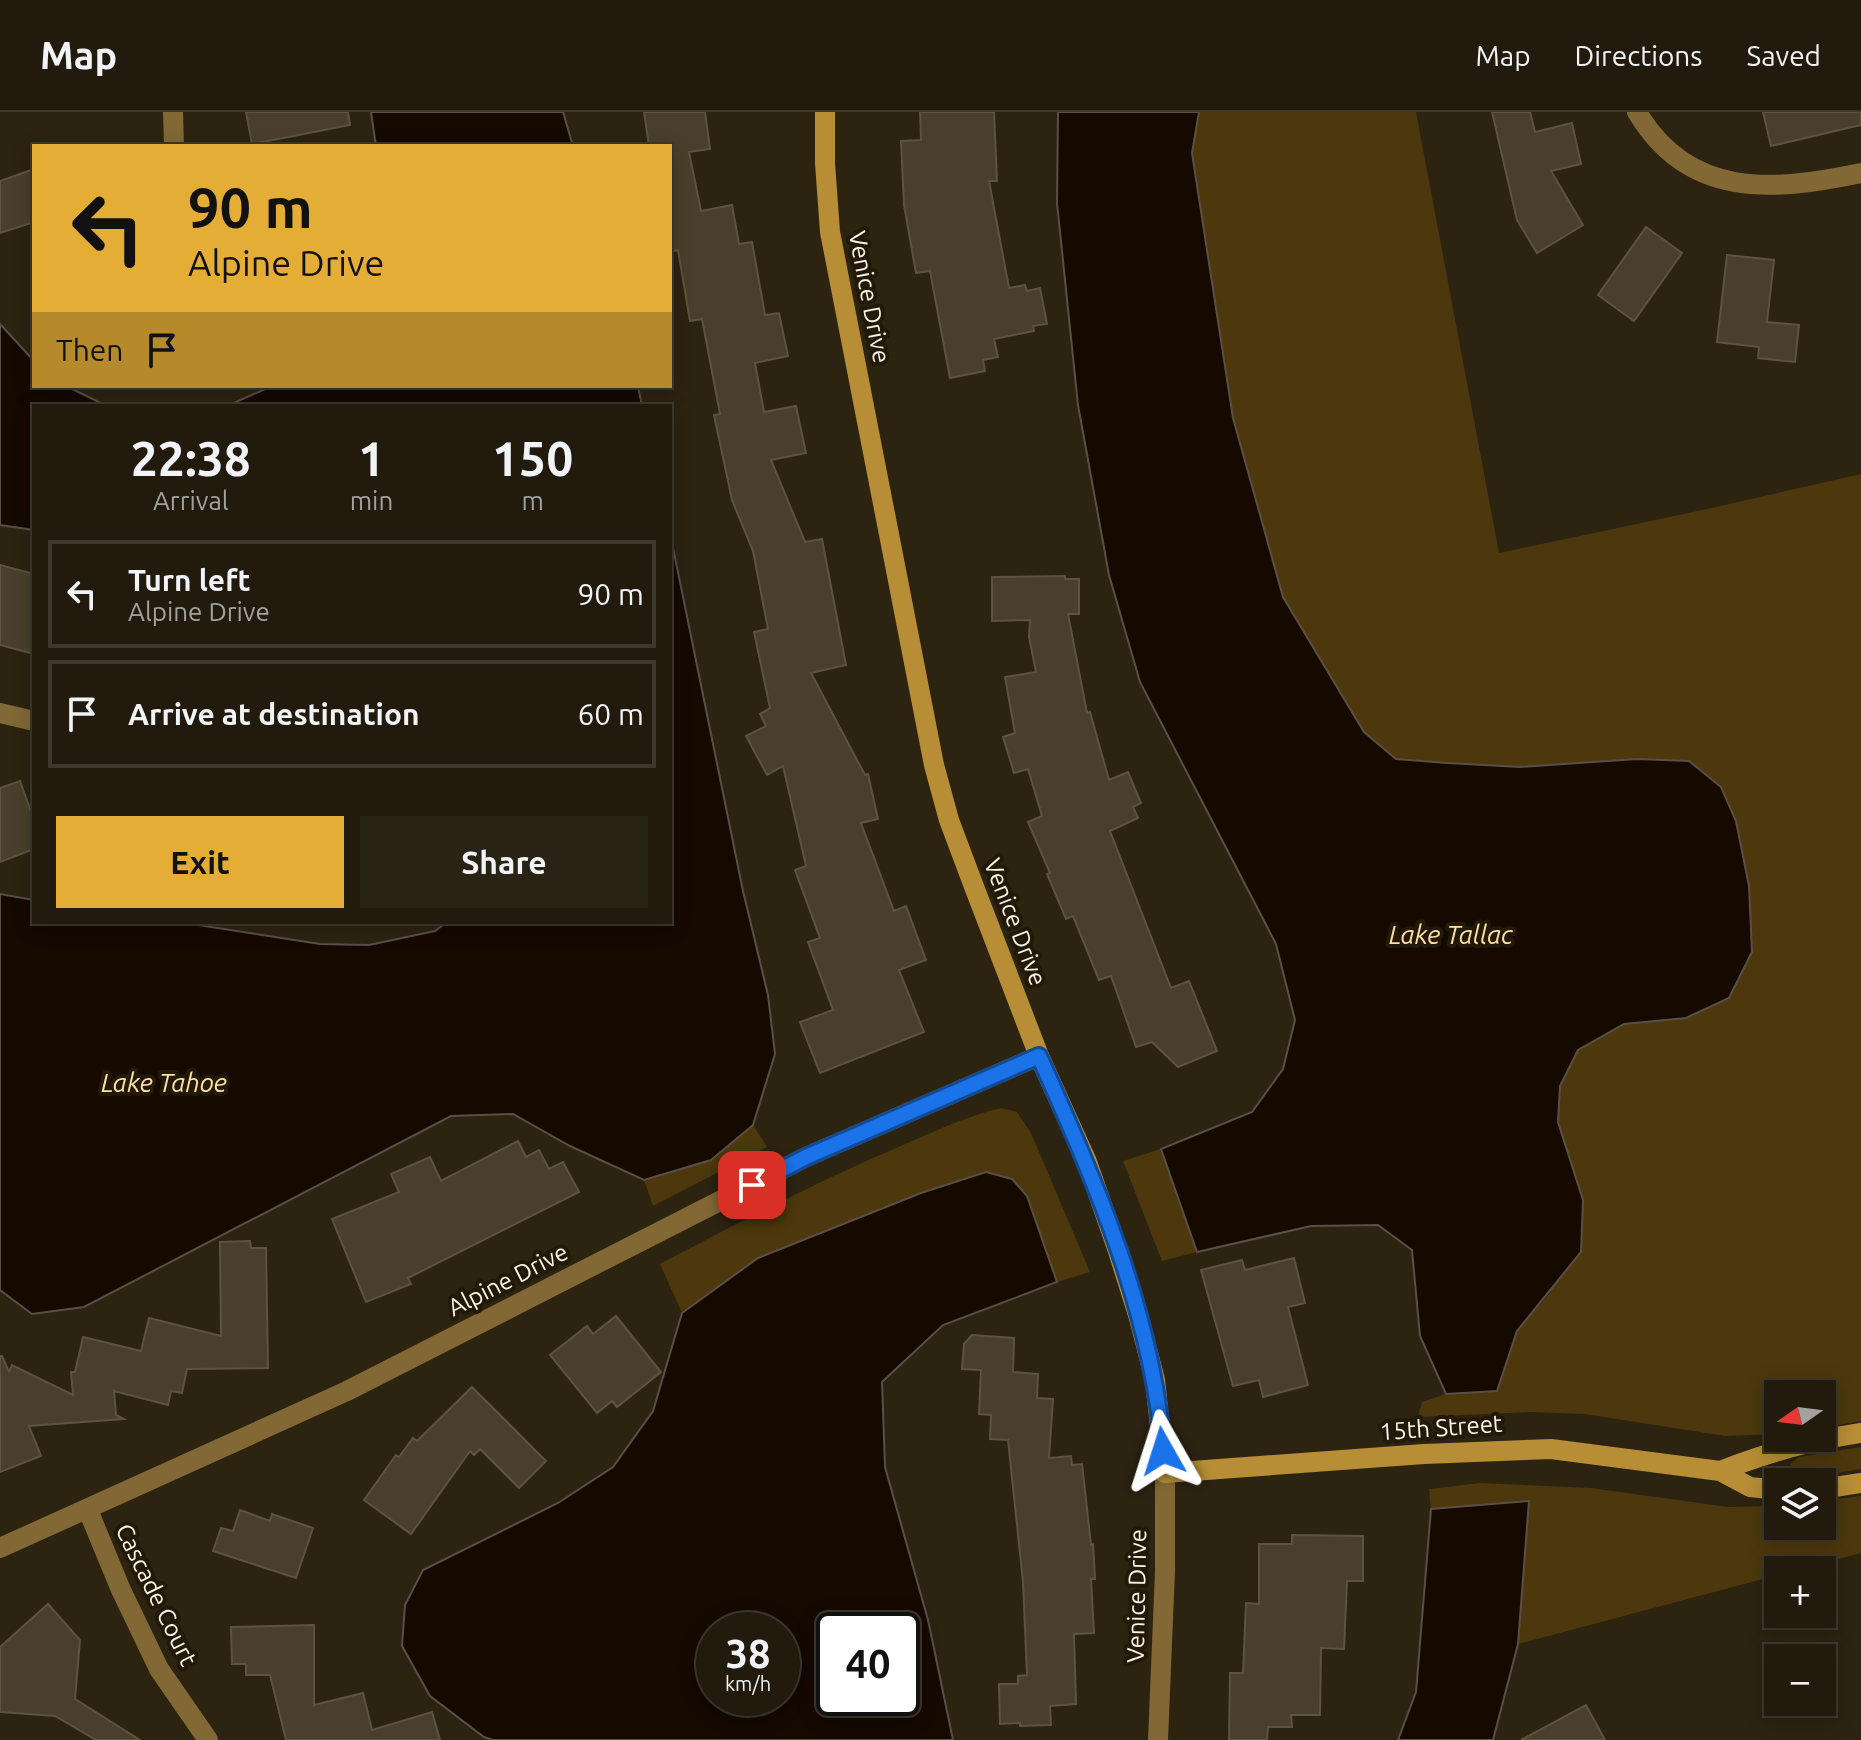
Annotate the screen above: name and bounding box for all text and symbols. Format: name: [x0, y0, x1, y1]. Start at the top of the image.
text: Map: [40, 34, 117, 76]
text: Map: [1475, 40, 1531, 71]
text: Directions: [1575, 40, 1702, 71]
text: Saved: [1746, 40, 1821, 71]
icon: left: [56, 176, 160, 280]
text: 90 m: [188, 176, 313, 239]
street label: Venice Drive: [843, 229, 896, 365]
text: Alpine Drive: [188, 242, 384, 283]
icon: arrive: [140, 328, 184, 372]
text: Then: [56, 333, 124, 367]
text: 22:38: [131, 431, 251, 485]
text: 1: [358, 431, 385, 485]
text: 150: [492, 431, 573, 485]
text: Arrival: [153, 486, 229, 515]
text: min: [350, 486, 393, 515]
text: m: [521, 486, 544, 515]
text: Turn left: [128, 563, 250, 597]
icon: left: [60, 572, 104, 616]
text: 90 m: [577, 577, 644, 611]
text: Alpine Drive: [128, 597, 270, 626]
icon: arrive: [60, 692, 104, 736]
text: Arrive at destination: [128, 697, 420, 731]
text: 60 m: [577, 697, 644, 731]
button: Exit: [56, 816, 344, 908]
button: Share: [360, 816, 648, 908]
street label: Venice Drive: [979, 855, 1052, 989]
water label: Lake Tallac: [1389, 920, 1514, 949]
water label: Lake Tahoe: [101, 1068, 227, 1097]
pin: [718, 1151, 786, 1219]
icon: arrive: [730, 1163, 774, 1207]
street label: Alpine Drive: [443, 1238, 572, 1321]
north arrow: [1764, 1380, 1836, 1452]
map controls: [1764, 1380, 1836, 1716]
position arrow: [1121, 1409, 1205, 1493]
street label: 15th Street: [1379, 1410, 1504, 1445]
button: layers: [1764, 1468, 1836, 1540]
street label: Cascade Court: [110, 1519, 203, 1671]
street label: Venice Drive: [1122, 1529, 1151, 1663]
button: +: [1764, 1556, 1836, 1628]
speed limit sign: 40: [816, 1612, 920, 1716]
text: 38: [725, 1631, 771, 1676]
button: −: [1764, 1644, 1836, 1716]
text: km/h: [725, 1672, 771, 1695]

